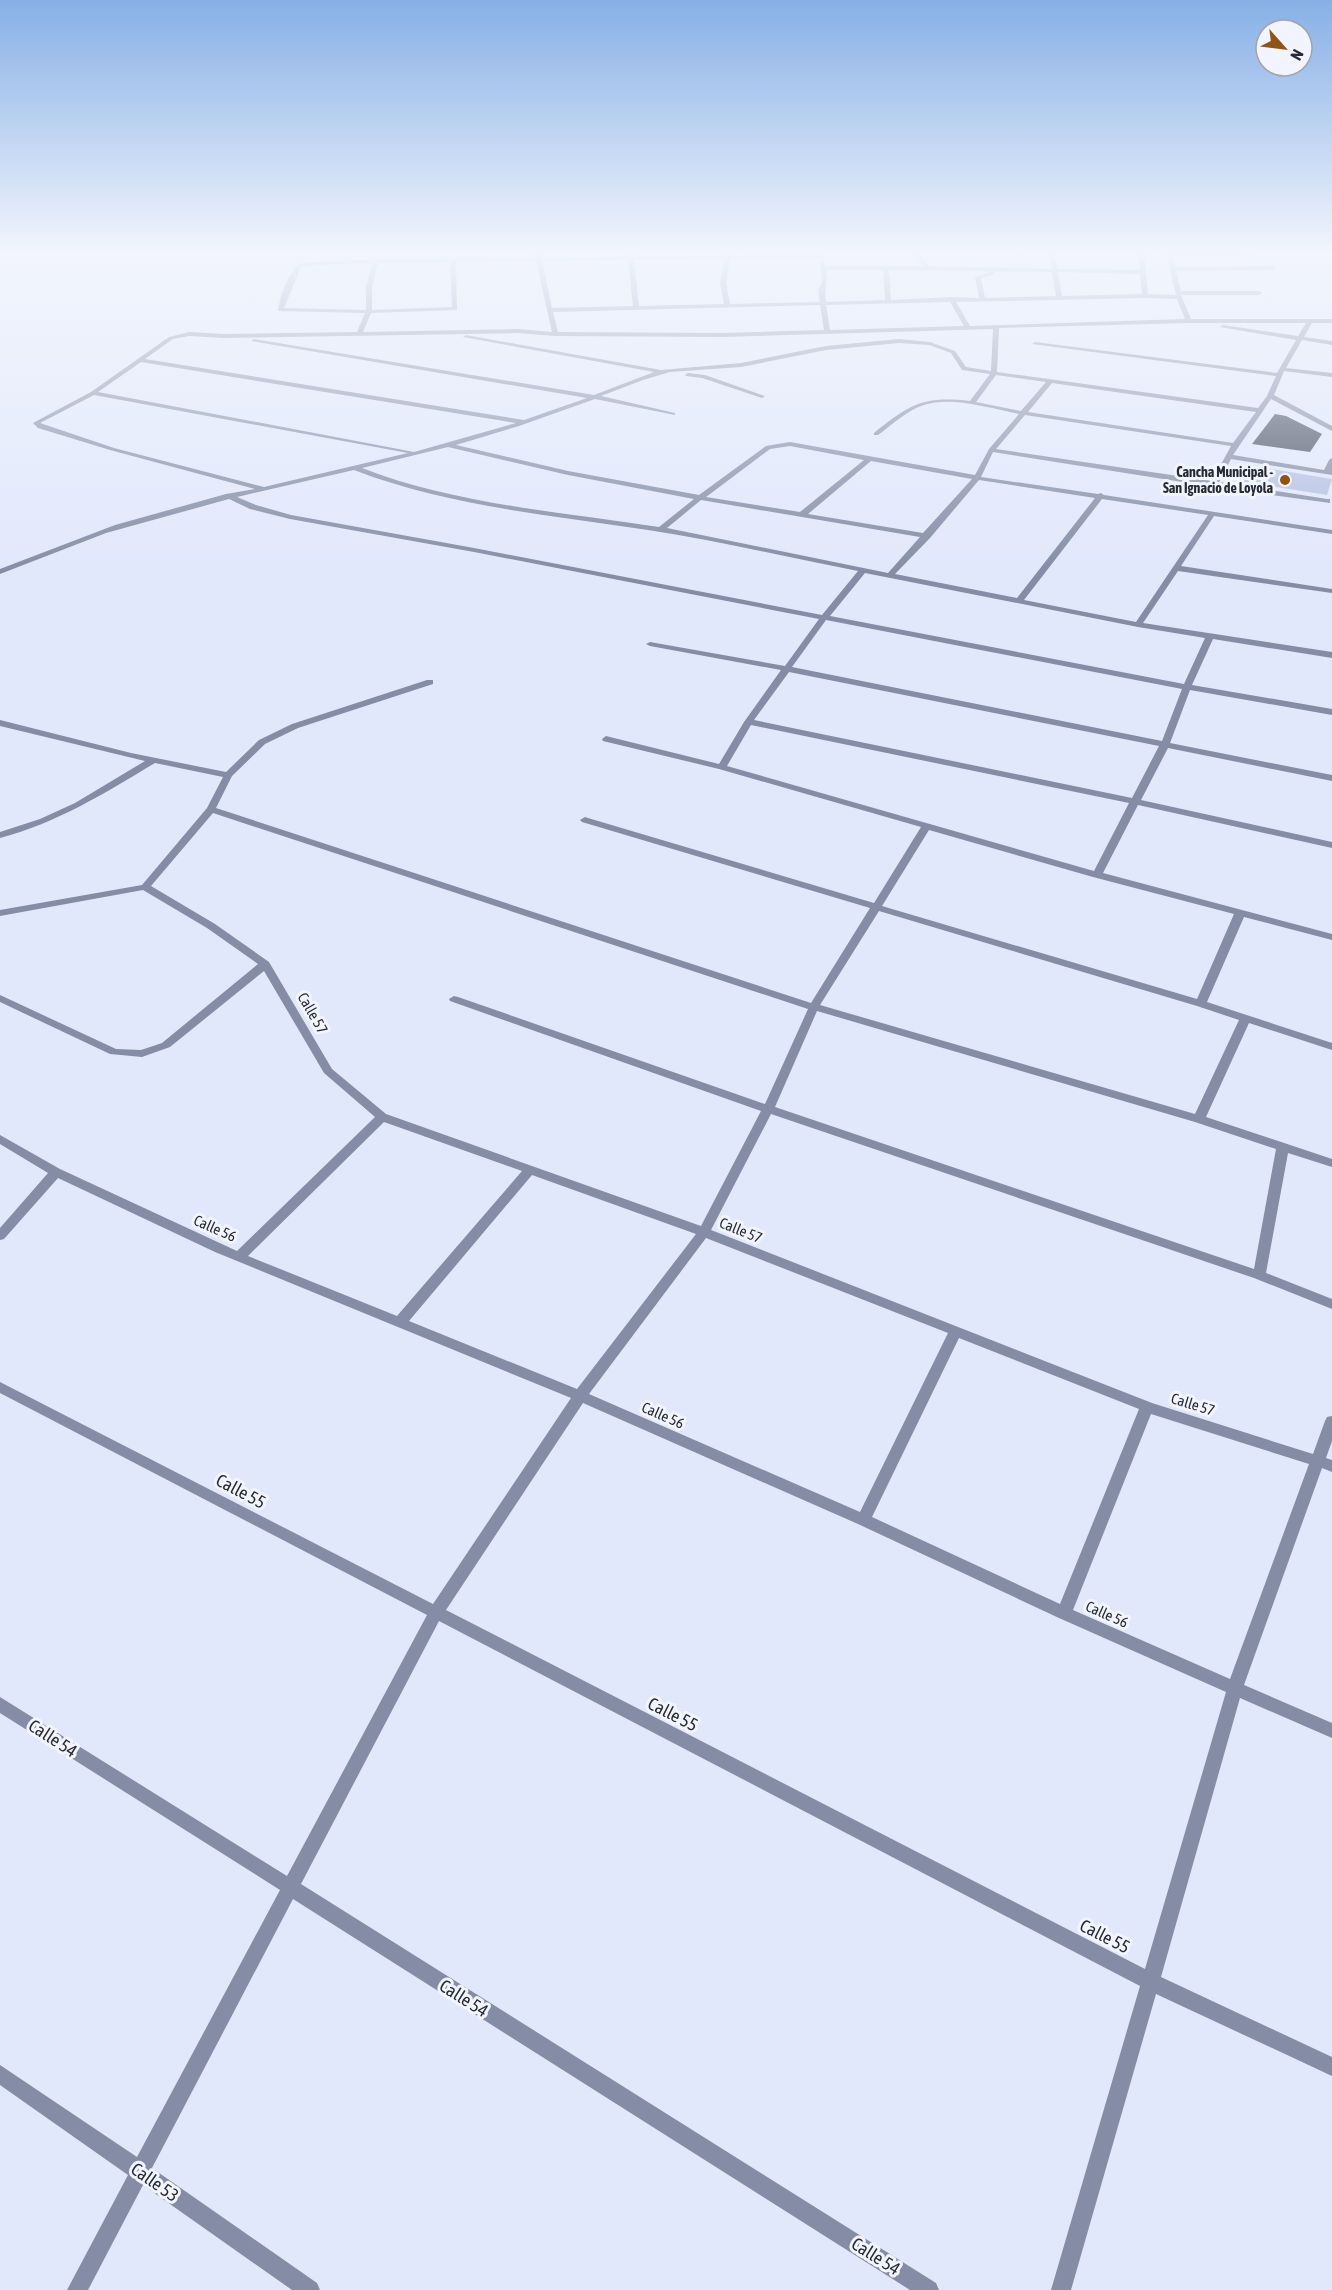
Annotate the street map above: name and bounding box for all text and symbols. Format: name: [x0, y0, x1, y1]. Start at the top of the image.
north arrow: [1254, 18, 1314, 78]
text: N: [1287, 47, 1307, 63]
place label: Cancha Municipal - San Ignacio de Loyola: [1163, 464, 1273, 496]
marker: Cancha Municipal - San Ignacio de Loyola: [1278, 473, 1292, 487]
street label: Calle 57: [295, 989, 331, 1037]
street label: Calle 56: [191, 1211, 239, 1245]
street label: Calle 57: [717, 1214, 765, 1246]
street label: Calle 57: [1169, 1389, 1217, 1419]
street label: Calle 56: [639, 1398, 687, 1432]
street label: Calle 55: [212, 1469, 270, 1513]
street label: Calle 56: [1083, 1597, 1131, 1631]
street label: Calle 55: [644, 1693, 702, 1735]
street label: Calle 54: [25, 1715, 81, 1761]
street label: Calle 55: [1076, 1915, 1134, 1957]
street label: Calle 54: [436, 1975, 492, 2021]
street label: Calle 53: [127, 2158, 183, 2206]
street label: Calle 54: [848, 2233, 904, 2279]

